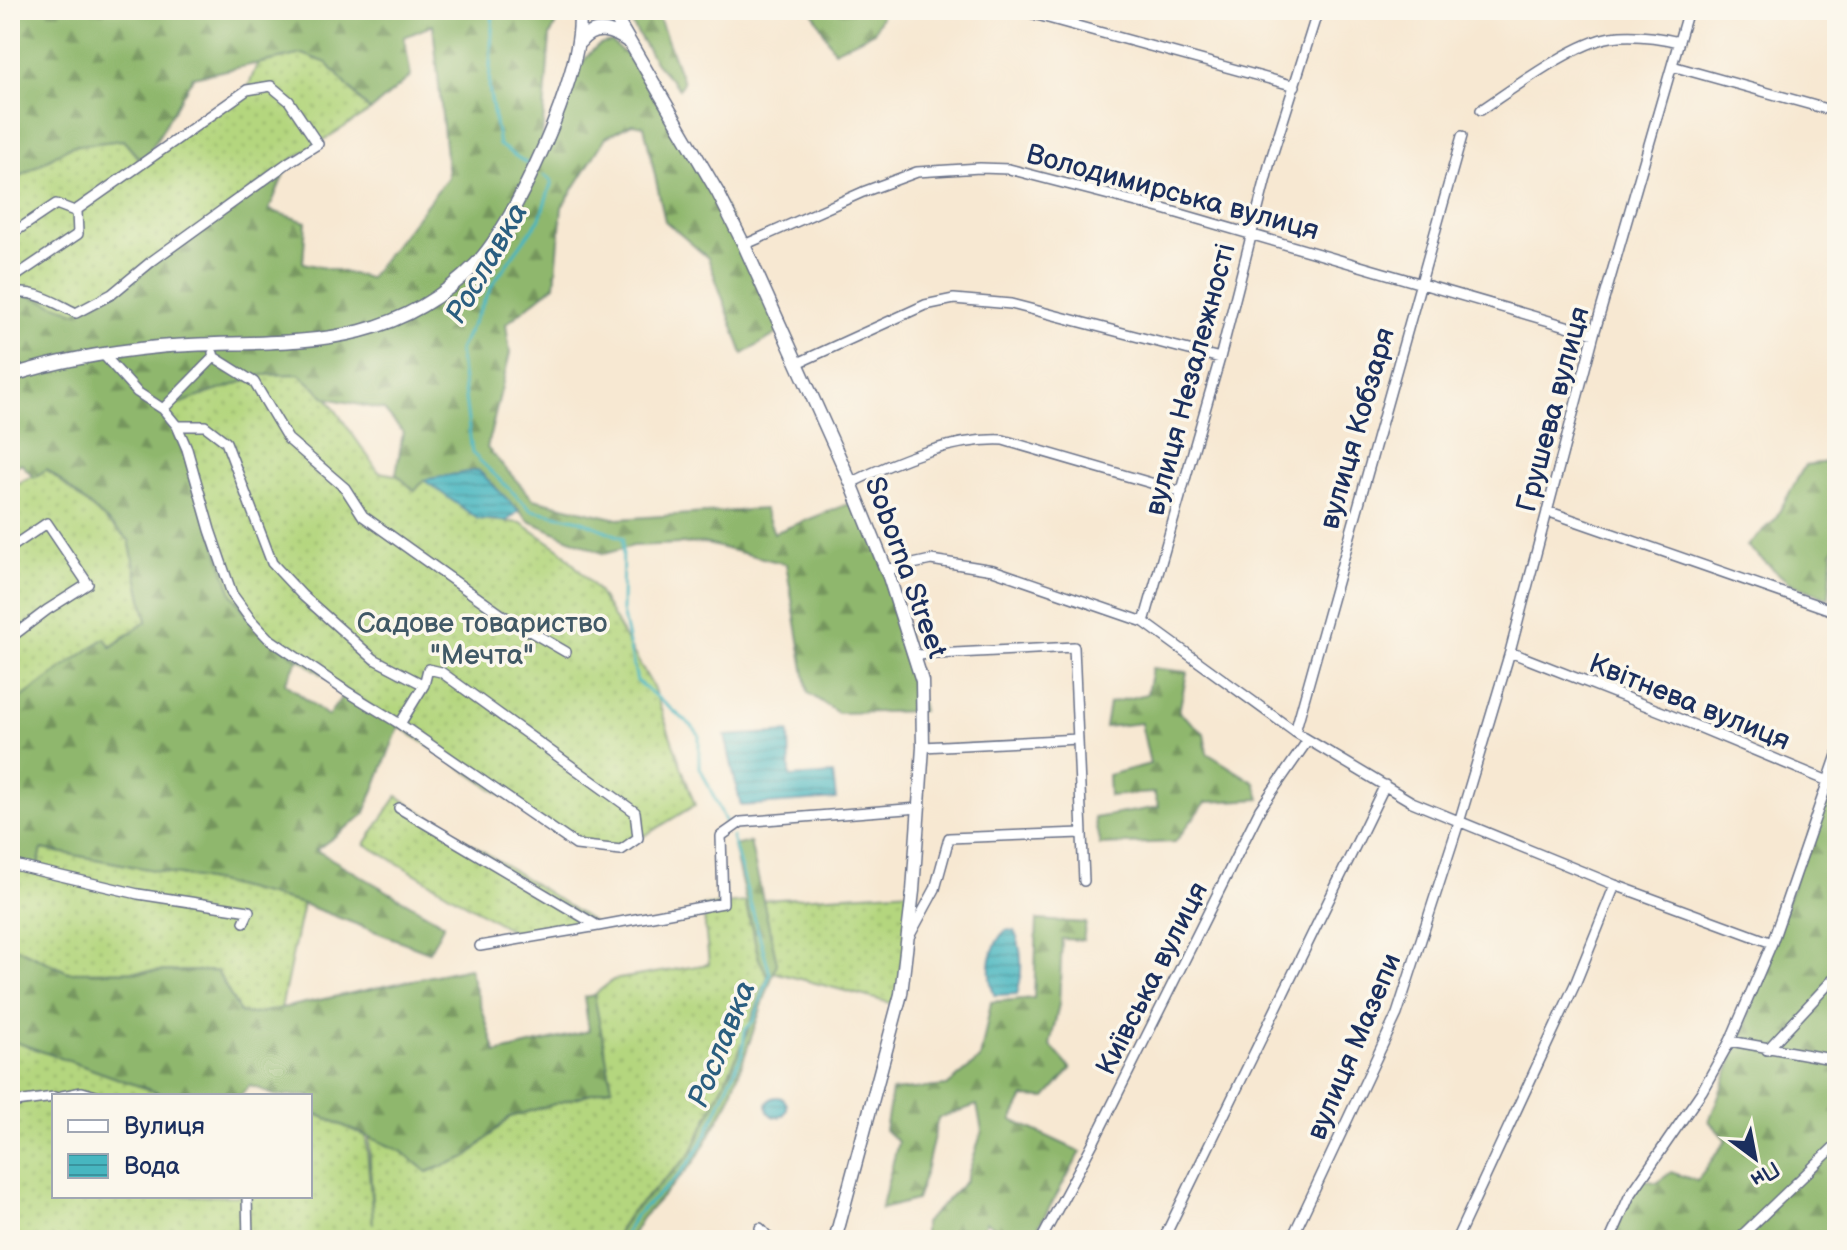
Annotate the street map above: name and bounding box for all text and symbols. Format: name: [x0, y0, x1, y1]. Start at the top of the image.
street label: Володимирська вулиця: [1023, 137, 1323, 247]
water label: Рославка: [438, 197, 536, 330]
street label: вулиця Незалежності: [1138, 240, 1243, 519]
street label: Грушева вулиця: [1510, 303, 1597, 516]
street label: вулиця Кобзаря: [1313, 324, 1402, 533]
street label: Soborna Street: [858, 473, 954, 663]
park label: Садове товариство "Мечта": [357, 607, 607, 672]
street label: Квітнева вулиця: [1584, 647, 1795, 758]
street label: Київська вулиця: [1089, 877, 1215, 1081]
street label: вулиця Мазепи: [1300, 948, 1409, 1145]
water label: Рославка: [680, 976, 764, 1113]
legend: [52, 1094, 312, 1198]
text: Вулиця: [124, 1112, 205, 1141]
north arrow: [1715, 1118, 1795, 1198]
text: Вода: [124, 1152, 180, 1181]
text: Пн: [1745, 1154, 1784, 1193]

